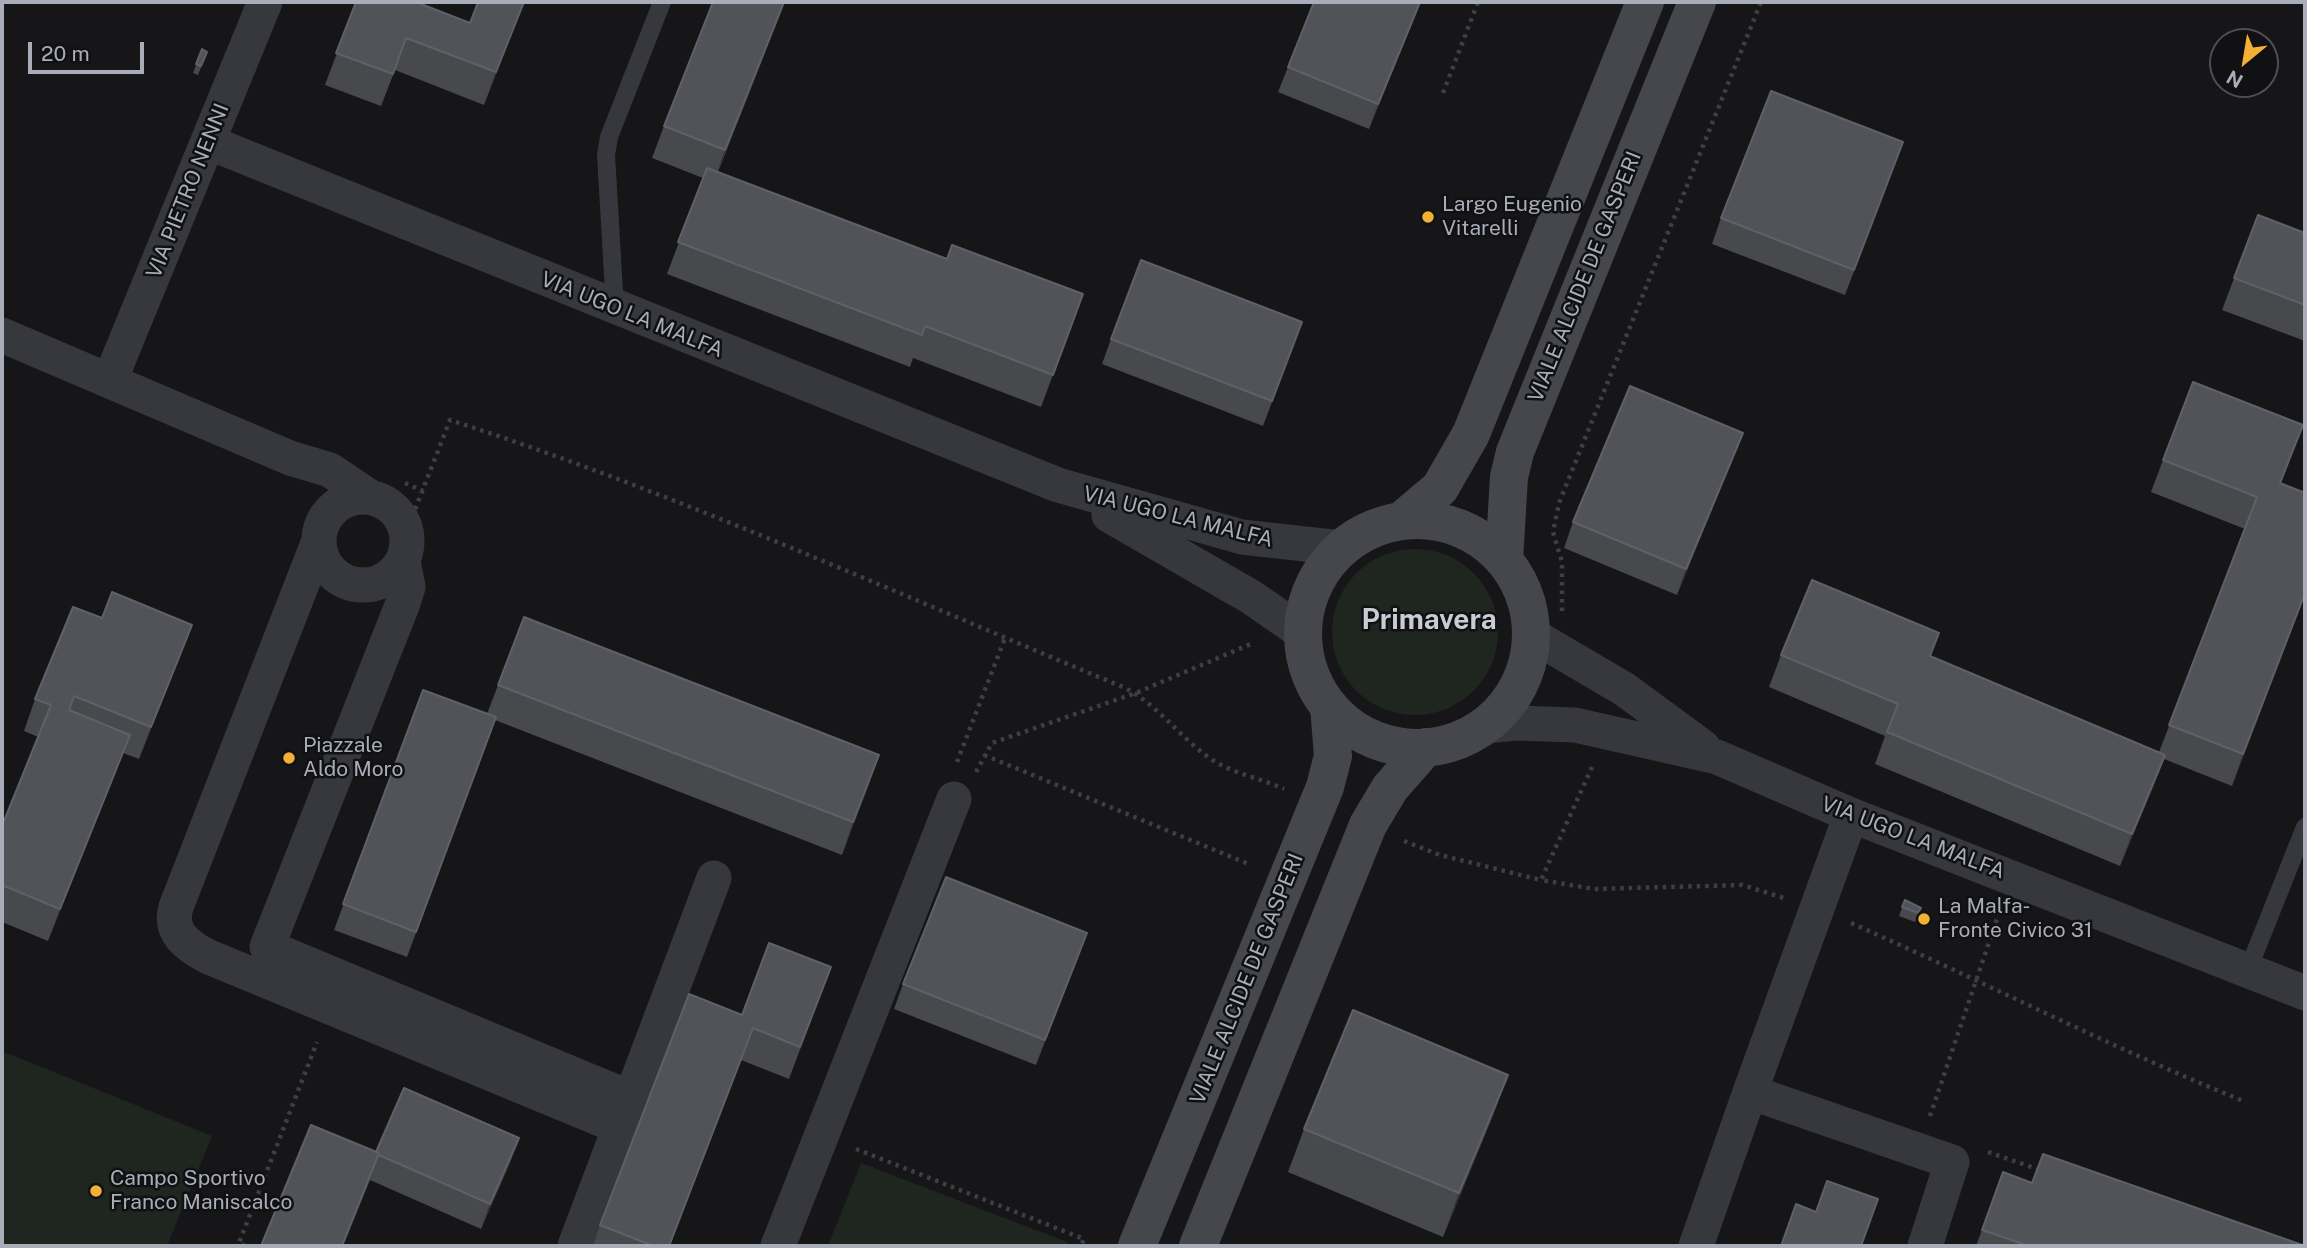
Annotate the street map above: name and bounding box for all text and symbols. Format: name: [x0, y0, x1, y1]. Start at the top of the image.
scale bar: [32, 28, 147, 72]
north arrow: [2209, 28, 2279, 98]
text: 20 m: [41, 41, 90, 66]
text: N: [2223, 66, 2246, 93]
street label: VIA PIETRO NENNI: [141, 100, 235, 282]
street label: VIALE ALCIDE DE GASPERI: [1523, 148, 1647, 406]
place label: Largo Eugenio Vitarelli: [1442, 192, 1582, 242]
marker: Largo Eugenio Vitarelli: [1420, 209, 1436, 225]
street label: VIA UGO LA MALFA: [537, 267, 727, 363]
street label: VIA UGO LA MALFA: [1080, 481, 1276, 553]
district label: Primavera: [1361, 603, 1497, 637]
place label: Piazzale Aldo Moro: [303, 733, 403, 783]
marker: Piazzale Aldo Moro: [281, 750, 297, 766]
street label: VIA UGO LA MALFA: [1818, 791, 2008, 885]
street label: VIALE ALCIDE DE GASPERI: [1185, 850, 1309, 1108]
place label: La Malfa- Fronte Civico 31: [1938, 894, 2092, 944]
marker: La Malfa- Fronte Civico 31: [1916, 911, 1932, 927]
place label: Campo Sportivo Franco Maniscalco: [110, 1166, 292, 1216]
marker: Campo Sportivo Franco Maniscalco: [88, 1183, 104, 1199]

